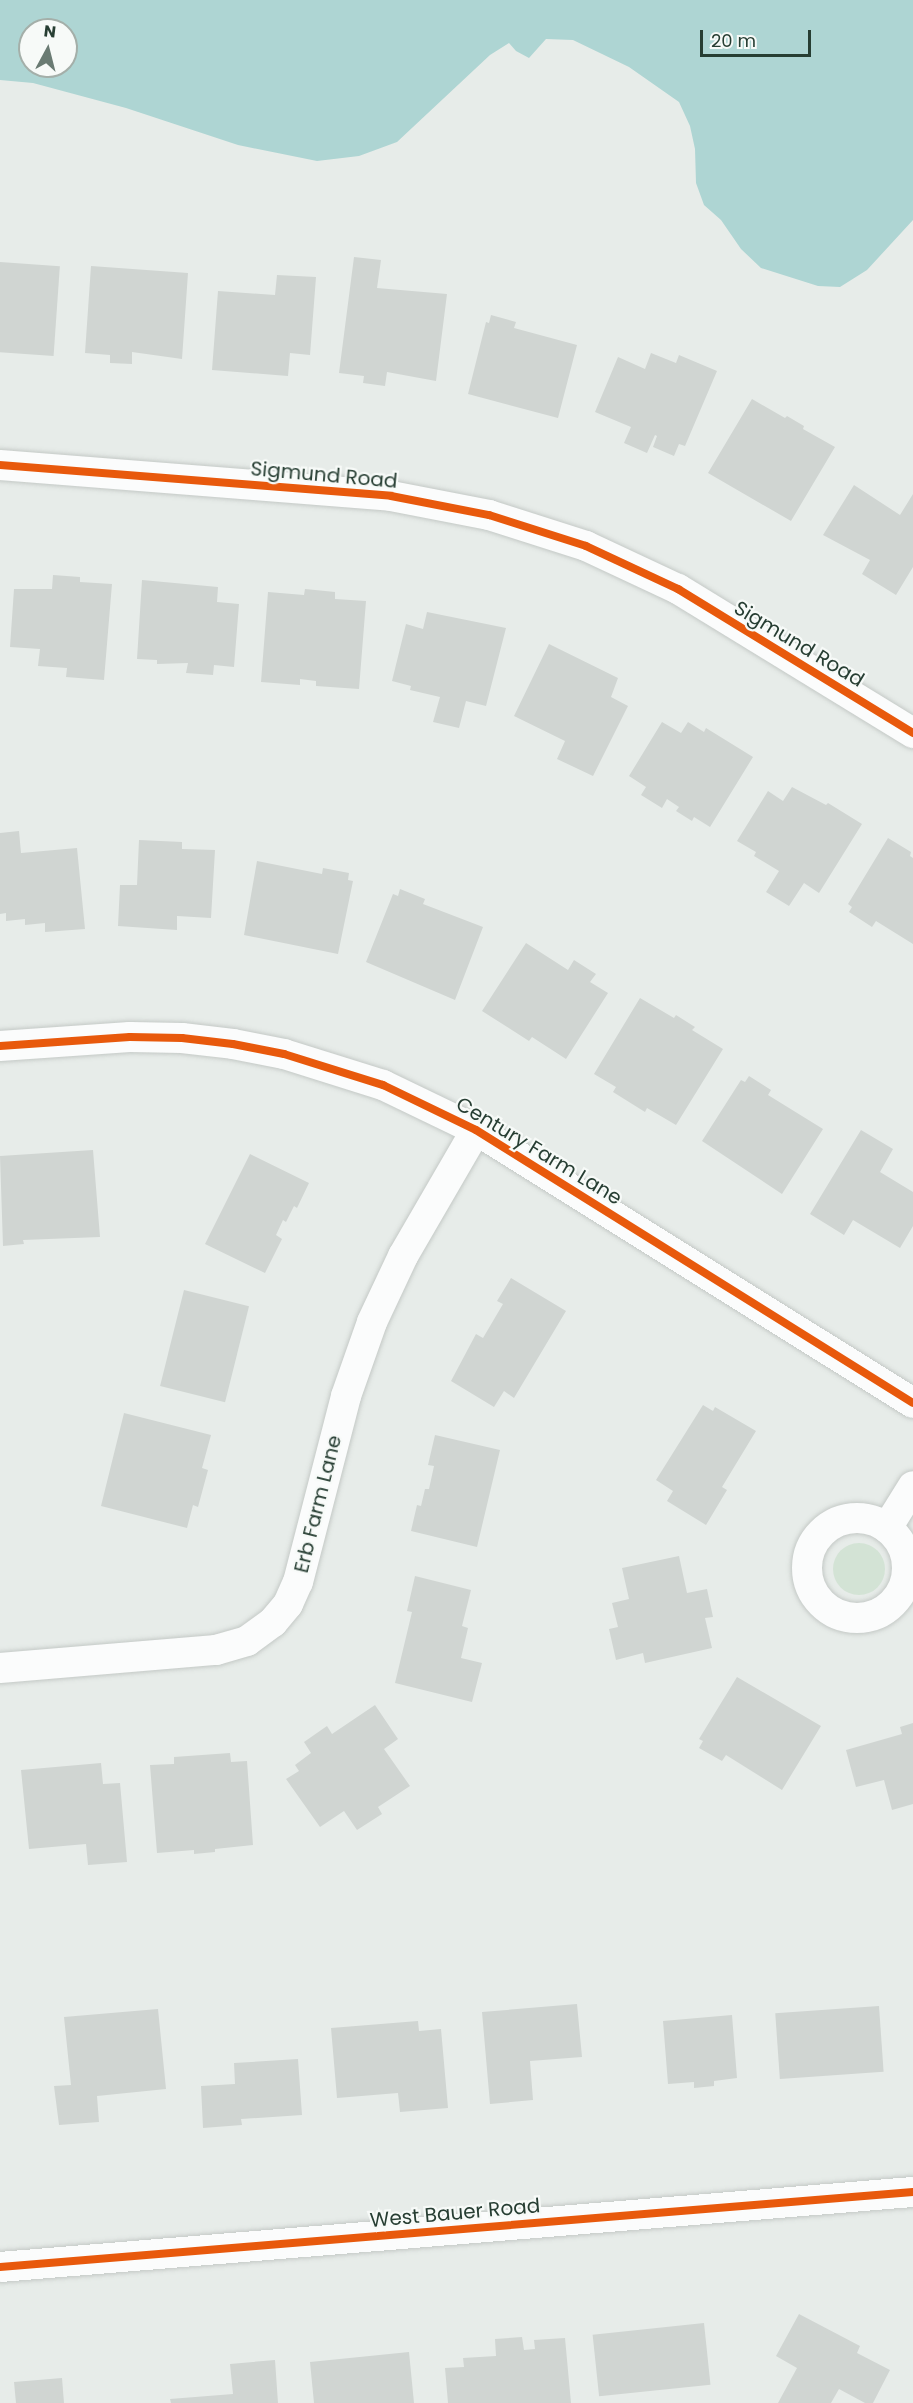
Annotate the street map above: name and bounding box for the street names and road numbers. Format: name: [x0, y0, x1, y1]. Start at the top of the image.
street label: Sigmund Road: [250, 457, 398, 493]
street label: Sigmund Road: [730, 596, 868, 692]
street label: Century Farm Lane: [452, 1092, 626, 1210]
street label: Erb Farm Lane: [289, 1433, 347, 1575]
street label: West Bauer Road: [369, 2194, 541, 2232]

